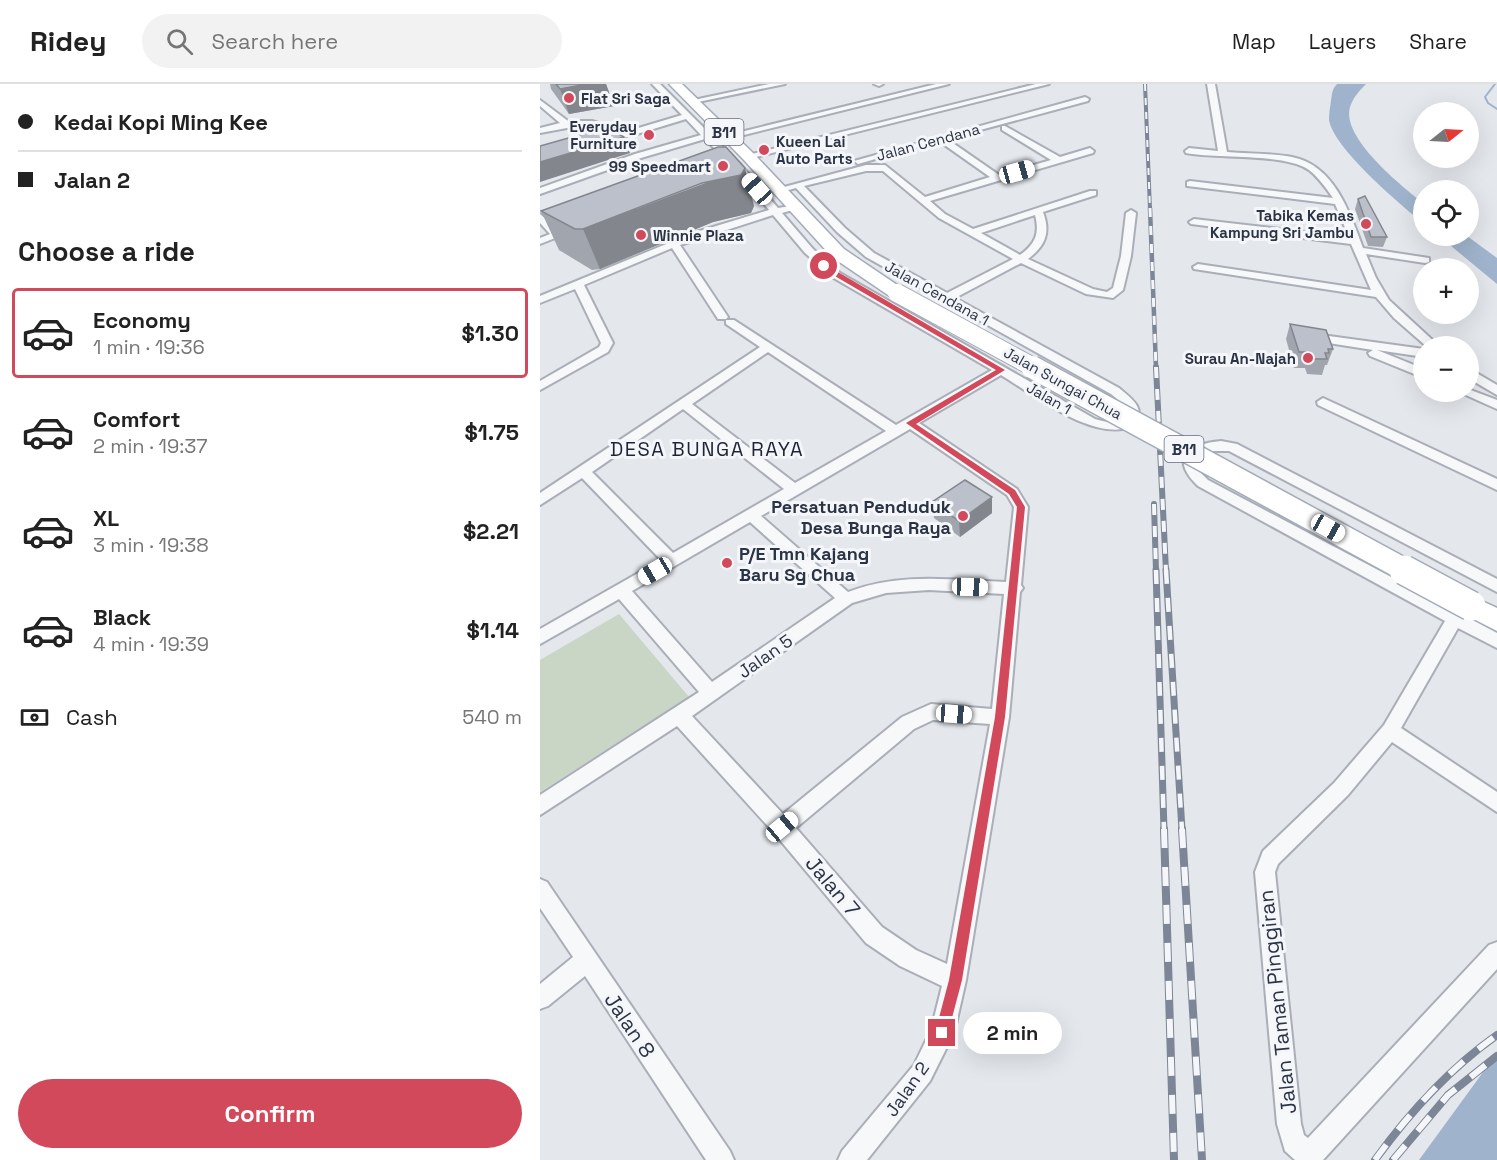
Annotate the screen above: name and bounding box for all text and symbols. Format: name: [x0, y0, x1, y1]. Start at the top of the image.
search box: [142, 14, 562, 68]
text: Ridey: [30, 23, 106, 59]
icon: search: [163, 25, 196, 58]
text: Search here: [211, 27, 338, 55]
text: Map: [1232, 28, 1276, 55]
text: Layers: [1309, 28, 1376, 55]
text: Share: [1409, 28, 1467, 55]
place label: Flat Sri Saga: [581, 89, 671, 108]
marker: Flat Sri Saga: [562, 91, 576, 105]
north arrow: [1413, 102, 1479, 168]
map controls: [1413, 102, 1479, 402]
text: Kedai Kopi Ming Kee: [54, 108, 268, 136]
place label: Everyday Furniture: [570, 117, 637, 153]
road number: B11: [704, 119, 744, 145]
street label: Jalan Cendana: [874, 119, 982, 165]
marker: Everyday Furniture: [642, 128, 656, 142]
place label: Kueen Lai Auto Parts: [776, 132, 853, 168]
marker: Kueen Lai Auto Parts: [757, 143, 771, 157]
place label: 99 Speedmart: [609, 157, 711, 176]
car: [997, 158, 1037, 186]
marker: 99 Speedmart: [716, 159, 730, 173]
text: Jalan 2: [54, 166, 130, 194]
car: [738, 170, 776, 208]
button: locate: [1413, 180, 1479, 246]
place label: Tabika Kemas Kampung Sri Jambu: [1210, 206, 1354, 242]
marker: Tabika Kemas Kampung Sri Jambu: [1359, 217, 1373, 231]
place label: Winnie Plaza: [653, 226, 744, 245]
marker: Winnie Plaza: [634, 228, 648, 242]
text: Choose a ride: [18, 234, 195, 269]
route start: [810, 252, 837, 279]
street label: Jalan Cendana 1: [881, 256, 993, 330]
button: +: [1413, 258, 1479, 324]
icon: car: [21, 306, 75, 360]
text: Economy: [93, 306, 191, 334]
text: $1.30: [462, 319, 519, 347]
text: 1 min · 19:36: [93, 334, 205, 360]
button: −: [1413, 336, 1479, 402]
street label: Jalan Sungai Chua: [1001, 343, 1126, 424]
place label: Surau An-Najah: [1185, 349, 1296, 368]
marker: Surau An-Najah: [1301, 351, 1315, 365]
street label: Jalan 1: [1023, 378, 1075, 418]
icon: car: [21, 405, 75, 459]
text: Comfort: [93, 405, 181, 433]
text: $1.75: [465, 418, 519, 446]
text: 2 min · 19:37: [93, 433, 208, 459]
district label: DESA BUNGA RAYA: [610, 436, 804, 462]
road number: B11: [1164, 436, 1204, 462]
place label: Persatuan Penduduk Desa Bunga Raya: [771, 495, 952, 539]
icon: car: [21, 504, 75, 558]
text: XL: [93, 504, 119, 532]
marker: Persatuan Penduduk Desa Bunga Raya: [956, 509, 970, 523]
car: [1308, 511, 1348, 545]
text: $2.21: [463, 517, 519, 545]
text: 3 min · 19:38: [93, 532, 209, 558]
place label: P/E Tmn Kajang Baru Sg Chua: [739, 542, 869, 586]
car: [635, 554, 675, 588]
marker: P/E Tmn Kajang Baru Sg Chua: [720, 556, 734, 570]
car: [952, 577, 988, 597]
icon: car: [21, 603, 75, 657]
text: Black: [93, 603, 151, 631]
text: $1.14: [466, 616, 519, 644]
street label: Jalan 5: [733, 629, 797, 683]
text: 4 min · 19:39: [93, 631, 209, 657]
icon: cash: [18, 701, 51, 734]
text: Cash: [66, 703, 118, 731]
text: 540 m: [462, 704, 522, 730]
car: [935, 704, 973, 724]
car: [762, 809, 802, 845]
street label: Jalan 7: [800, 850, 866, 922]
street label: Jalan Taman Pinggiran: [1252, 889, 1302, 1115]
street label: Jalan 8: [599, 987, 661, 1063]
callout: 2 min: [963, 1012, 1062, 1054]
route end: [928, 1019, 955, 1046]
text: 2 min: [987, 1020, 1038, 1046]
street label: Jalan 2: [880, 1057, 934, 1121]
button: Confirm: [18, 1079, 522, 1148]

